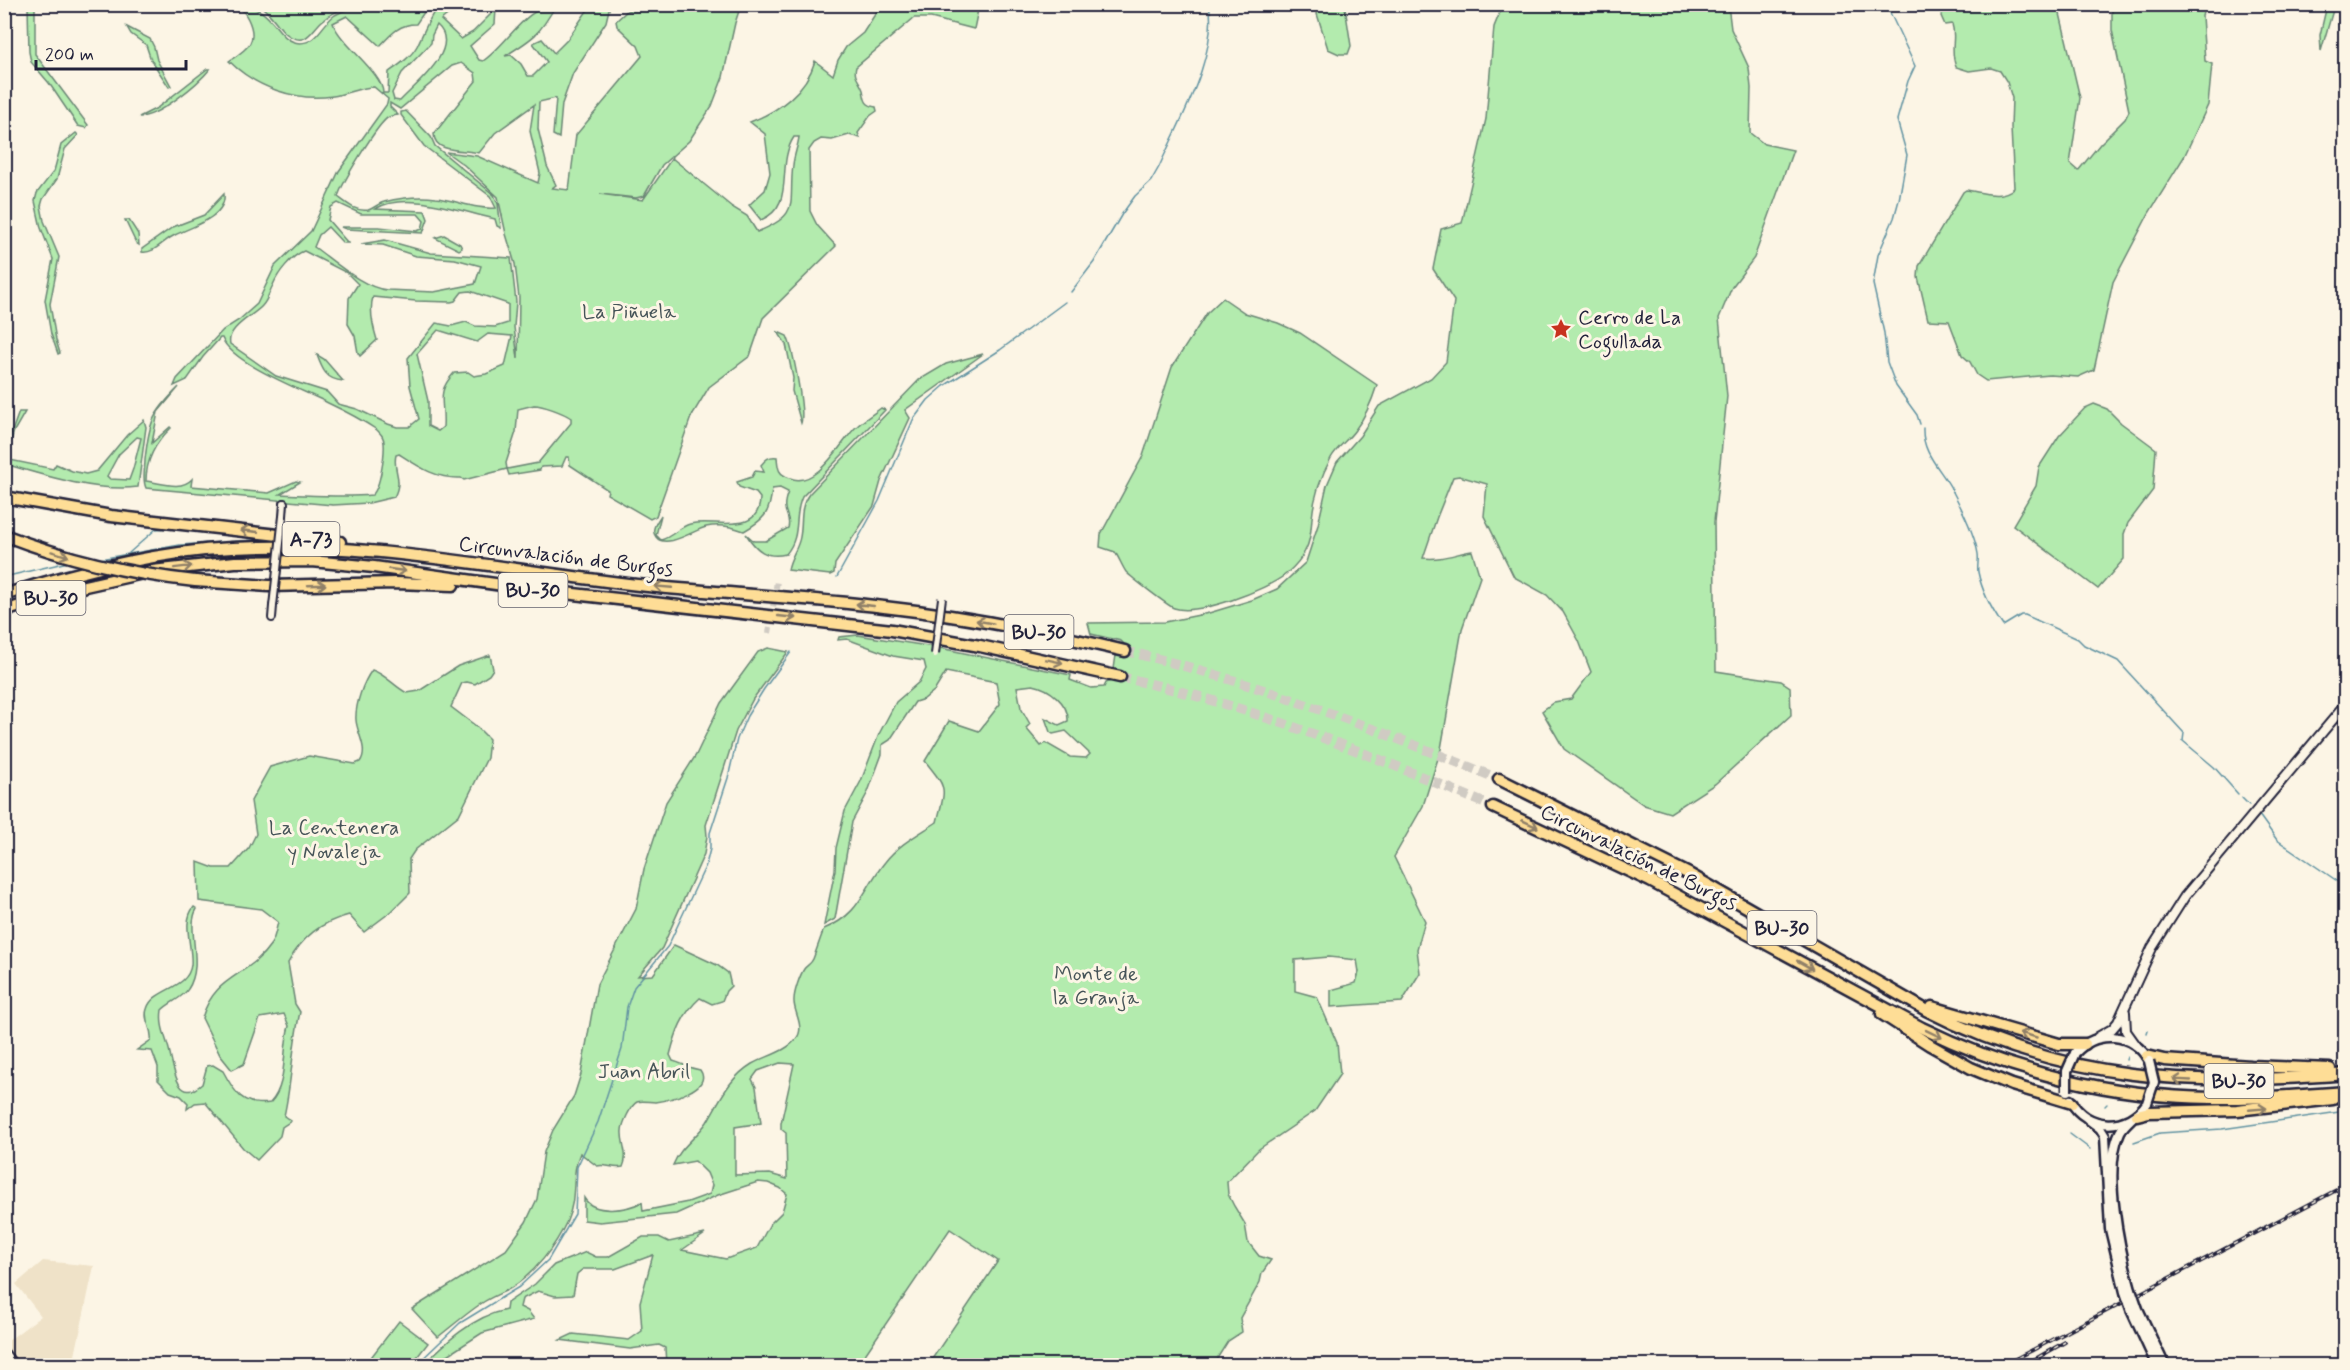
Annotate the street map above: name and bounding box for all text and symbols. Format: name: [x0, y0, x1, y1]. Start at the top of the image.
scale bar: [36, 33, 186, 71]
text: 200 m: [45, 43, 94, 67]
park label: La Piñuela: [582, 298, 676, 326]
place label: Cerro de La Cogullada: [1578, 304, 1681, 358]
place icon: Cerro de La Cogullada: [1549, 317, 1573, 341]
road number: A-73: [282, 522, 340, 556]
one-way arrow: [239, 525, 259, 536]
street label: Circunvalación de Burgos: [457, 530, 675, 586]
one-way arrow: [50, 549, 69, 560]
one-way arrow: [173, 561, 193, 572]
one-way arrow: [387, 565, 406, 576]
road number: BU-30: [498, 573, 568, 607]
one-way arrow: [306, 579, 326, 591]
road number: BU-30: [16, 581, 86, 615]
one-way arrow: [653, 581, 673, 592]
one-way arrow: [855, 599, 875, 610]
one-way arrow: [776, 612, 796, 623]
road number: BU-30: [1004, 615, 1074, 649]
one-way arrow: [976, 616, 995, 627]
one-way arrow: [1043, 656, 1063, 667]
street label: Circunvalación de Burgos: [1535, 798, 1742, 920]
park label: La Centenera y Novaleja: [269, 814, 399, 866]
one-way arrow: [1520, 819, 1538, 831]
road number: BU-30: [1748, 911, 1816, 945]
park label: Monte de la Granja: [1053, 960, 1140, 1012]
one-way arrow: [1796, 960, 1814, 971]
one-way arrow: [1925, 1029, 1943, 1041]
one-way arrow: [2018, 1029, 2037, 1041]
park label: Juan Abril: [598, 1058, 690, 1086]
road number: BU-30: [2204, 1064, 2274, 1098]
one-way arrow: [2173, 1074, 2193, 1085]
one-way arrow: [2247, 1103, 2267, 1114]

